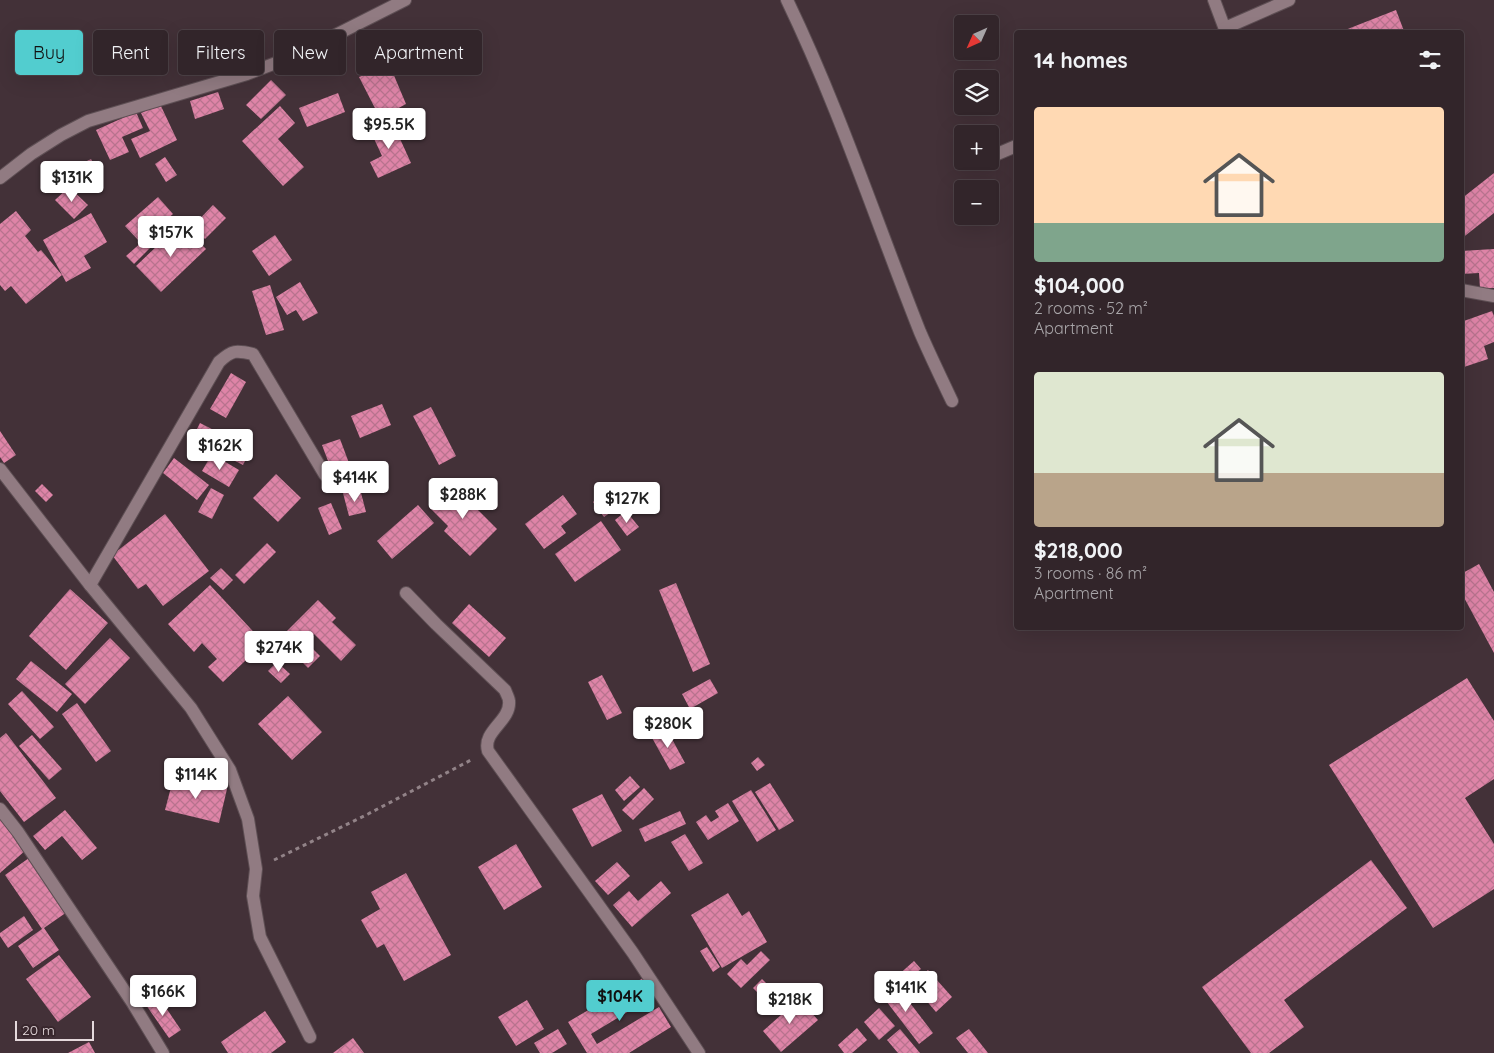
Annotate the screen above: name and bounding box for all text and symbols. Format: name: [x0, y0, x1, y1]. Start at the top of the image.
north arrow: [954, 15, 999, 60]
map controls: [954, 15, 999, 225]
chip: Buy: [15, 30, 83, 75]
chip: Rent: [93, 30, 168, 75]
chip: Filters: [178, 30, 264, 75]
chip: New: [274, 30, 346, 75]
chip: Apartment: [356, 30, 482, 75]
icon: filters: [1416, 46, 1444, 74]
text: 14 homes: [1034, 47, 1128, 73]
button: layers: [954, 70, 999, 115]
pin: $95.5K: [348, 108, 430, 150]
text: $95.5K: [364, 114, 414, 134]
button: +: [954, 125, 999, 170]
icon: home: [1194, 140, 1284, 230]
pin: $131K: [37, 160, 107, 203]
text: $131K: [51, 167, 93, 187]
button: −: [954, 180, 999, 225]
pin: $157K: [136, 216, 206, 258]
text: $157K: [149, 222, 193, 242]
text: $104,000: [1034, 272, 1124, 298]
text: 2 rooms · 52 m²: [1034, 298, 1148, 318]
text: Apartment: [1034, 318, 1114, 338]
icon: home: [1194, 405, 1284, 495]
pin: $162K: [185, 428, 255, 471]
text: $162K: [198, 435, 242, 455]
pin: $414K: [320, 460, 390, 503]
text: $414K: [333, 467, 377, 487]
pin: $288K: [428, 478, 498, 520]
pin: $127K: [592, 482, 662, 524]
text: $288K: [440, 484, 486, 504]
text: $127K: [605, 488, 649, 508]
text: $218,000: [1034, 537, 1123, 563]
text: 3 rooms · 86 m²: [1034, 563, 1147, 583]
text: Apartment: [1034, 583, 1114, 603]
pin: $274K: [244, 630, 314, 673]
text: $274K: [256, 637, 302, 657]
pin: $280K: [633, 706, 703, 749]
text: $280K: [644, 713, 692, 733]
pin: $114K: [161, 758, 231, 800]
text: $114K: [175, 764, 217, 784]
pin: $141K: [871, 970, 941, 1013]
pin: $166K: [128, 974, 198, 1017]
text: $141K: [885, 977, 927, 997]
pin: $104K: [585, 980, 655, 1022]
text: $166K: [141, 981, 185, 1001]
pin: $218K: [755, 982, 825, 1025]
text: $104K: [597, 986, 643, 1006]
text: $218K: [768, 989, 812, 1009]
scale bar: [15, 1018, 94, 1041]
text: 20 m: [22, 1021, 55, 1039]

